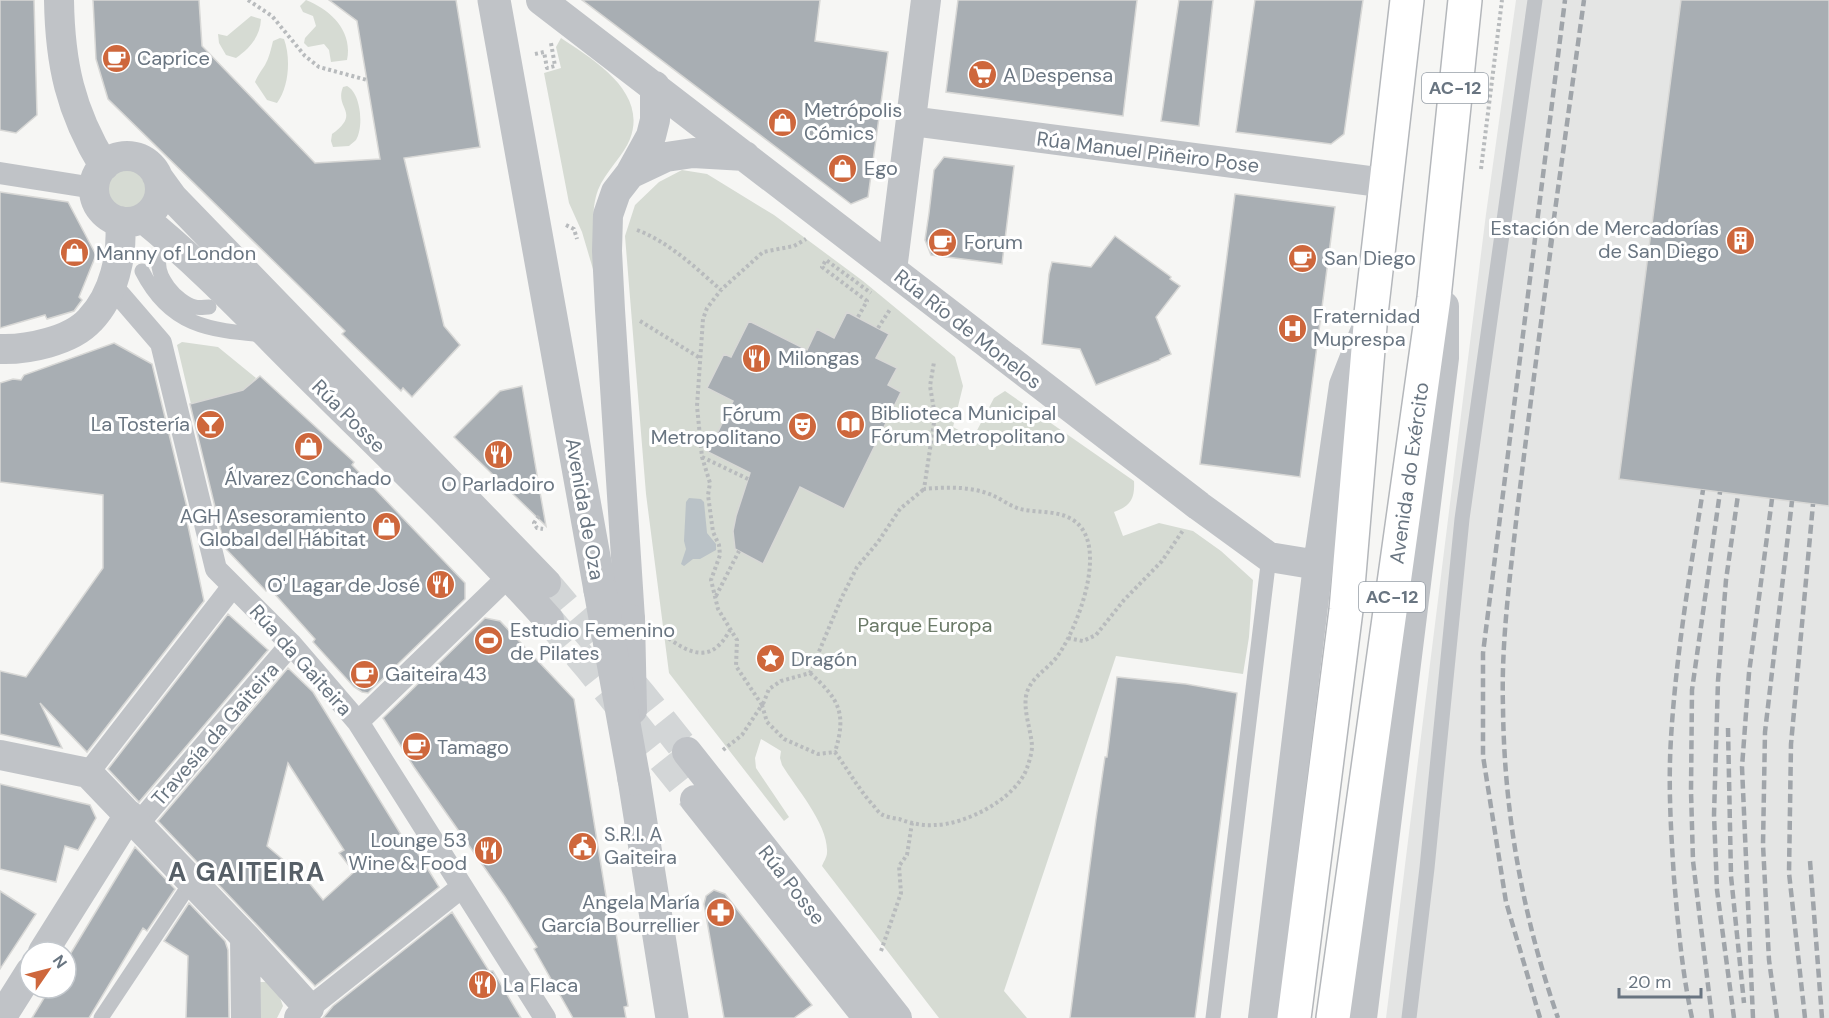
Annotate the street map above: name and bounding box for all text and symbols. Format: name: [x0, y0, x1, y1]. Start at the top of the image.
cafe icon: Caprice: [100, 42, 132, 74]
place label: Caprice: [137, 45, 210, 71]
supermarket icon: A Despensa: [966, 59, 998, 91]
place label: A Despensa: [1003, 62, 1113, 88]
road number: AC-12: [1422, 73, 1488, 103]
place label: Metrópolis Cómics: [804, 97, 902, 146]
shop icon: Metrópolis Cómics: [767, 106, 799, 138]
street label: Rúa Manuel Piñeiro Pose: [1035, 125, 1261, 179]
shop icon: Ego: [827, 152, 859, 184]
place label: Ego: [864, 155, 898, 181]
place label: Estación de Mercadorías de San Diego: [1491, 215, 1719, 264]
building icon: Estación de Mercadorías de San Diego: [1724, 224, 1756, 256]
cafe icon: Forum: [927, 226, 959, 258]
place label: Forum: [964, 229, 1023, 255]
shop icon: Manny of London: [59, 237, 91, 269]
place label: Manny of London: [96, 240, 256, 266]
cafe icon: San Diego: [1287, 242, 1319, 274]
place label: San Diego: [1324, 245, 1416, 271]
street label: Rúa Río de Monelos: [889, 263, 1047, 395]
place label: Fraternidad Muprespa: [1313, 303, 1420, 352]
hospital icon: Fraternidad Muprespa: [1276, 312, 1308, 344]
restaurant icon: Milongas: [741, 342, 773, 374]
place label: Milongas: [778, 345, 860, 371]
street label: Rúa Posse: [307, 374, 391, 458]
street label: Avenida do Exército: [1383, 380, 1435, 566]
place label: Biblioteca Municipal Fórum Metropolitano: [871, 400, 1065, 449]
place label: Fórum Metropolitano: [651, 401, 781, 450]
bar icon: La Tostería: [195, 408, 227, 440]
library icon: Biblioteca Municipal Fórum Metropolitano: [834, 409, 866, 441]
theatre icon: Fórum Metropolitano: [786, 410, 818, 442]
place label: La Tostería: [91, 411, 190, 437]
shop icon: Álvarez Conchado: [292, 431, 324, 463]
street label: Avenida de Oza: [560, 436, 610, 582]
restaurant icon: O Parladoiro: [482, 438, 514, 470]
place label: Álvarez Conchado: [224, 465, 392, 491]
place label: O Parladoiro: [441, 471, 555, 497]
place label: AGH Asesoramiento Global del Hábitat: [180, 503, 366, 552]
shop icon: AGH Asesoramiento Global del Hábitat: [371, 511, 403, 543]
restaurant icon: O' Lagar de José: [425, 569, 457, 601]
place label: O' Lagar de José: [267, 572, 420, 598]
road number: AC-12: [1359, 582, 1425, 612]
street label: Rúa da Gaiteira: [244, 599, 358, 721]
park label: Parque Europa: [858, 612, 992, 638]
place label: Estudio Femenino de Pilates: [510, 617, 675, 666]
sports icon: Estudio Femenino de Pilates: [473, 625, 505, 657]
place icon: Dragón: [754, 643, 786, 675]
place label: Dragón: [791, 646, 857, 672]
street label: Travesía da Gaiteira: [146, 657, 284, 811]
cafe icon: Gaiteira 43: [348, 658, 380, 690]
place label: Gaiteira 43: [385, 661, 487, 687]
cafe icon: Tamago: [400, 731, 432, 763]
place label: Tamago: [437, 734, 509, 760]
place label: S.R.I. A Gaiteira: [604, 821, 677, 870]
place label: Lounge 53 Wine & Food: [348, 827, 467, 876]
public building icon: S.R.I. A Gaiteira: [567, 830, 599, 862]
restaurant icon: Lounge 53 Wine & Food: [472, 835, 504, 867]
street label: Rúa Posse: [753, 840, 831, 930]
district label: A GAITEIRA: [168, 855, 326, 889]
place label: Angela María García Bourrellier: [541, 889, 700, 938]
pharmacy icon: Angela María García Bourrellier: [705, 897, 737, 929]
north arrow: [18, 940, 78, 1000]
text: N: [48, 951, 72, 972]
scale bar: [1619, 961, 1702, 999]
restaurant icon: La Flaca: [466, 969, 498, 1001]
text: 20 m: [1628, 970, 1671, 994]
place label: La Flaca: [503, 972, 578, 998]

